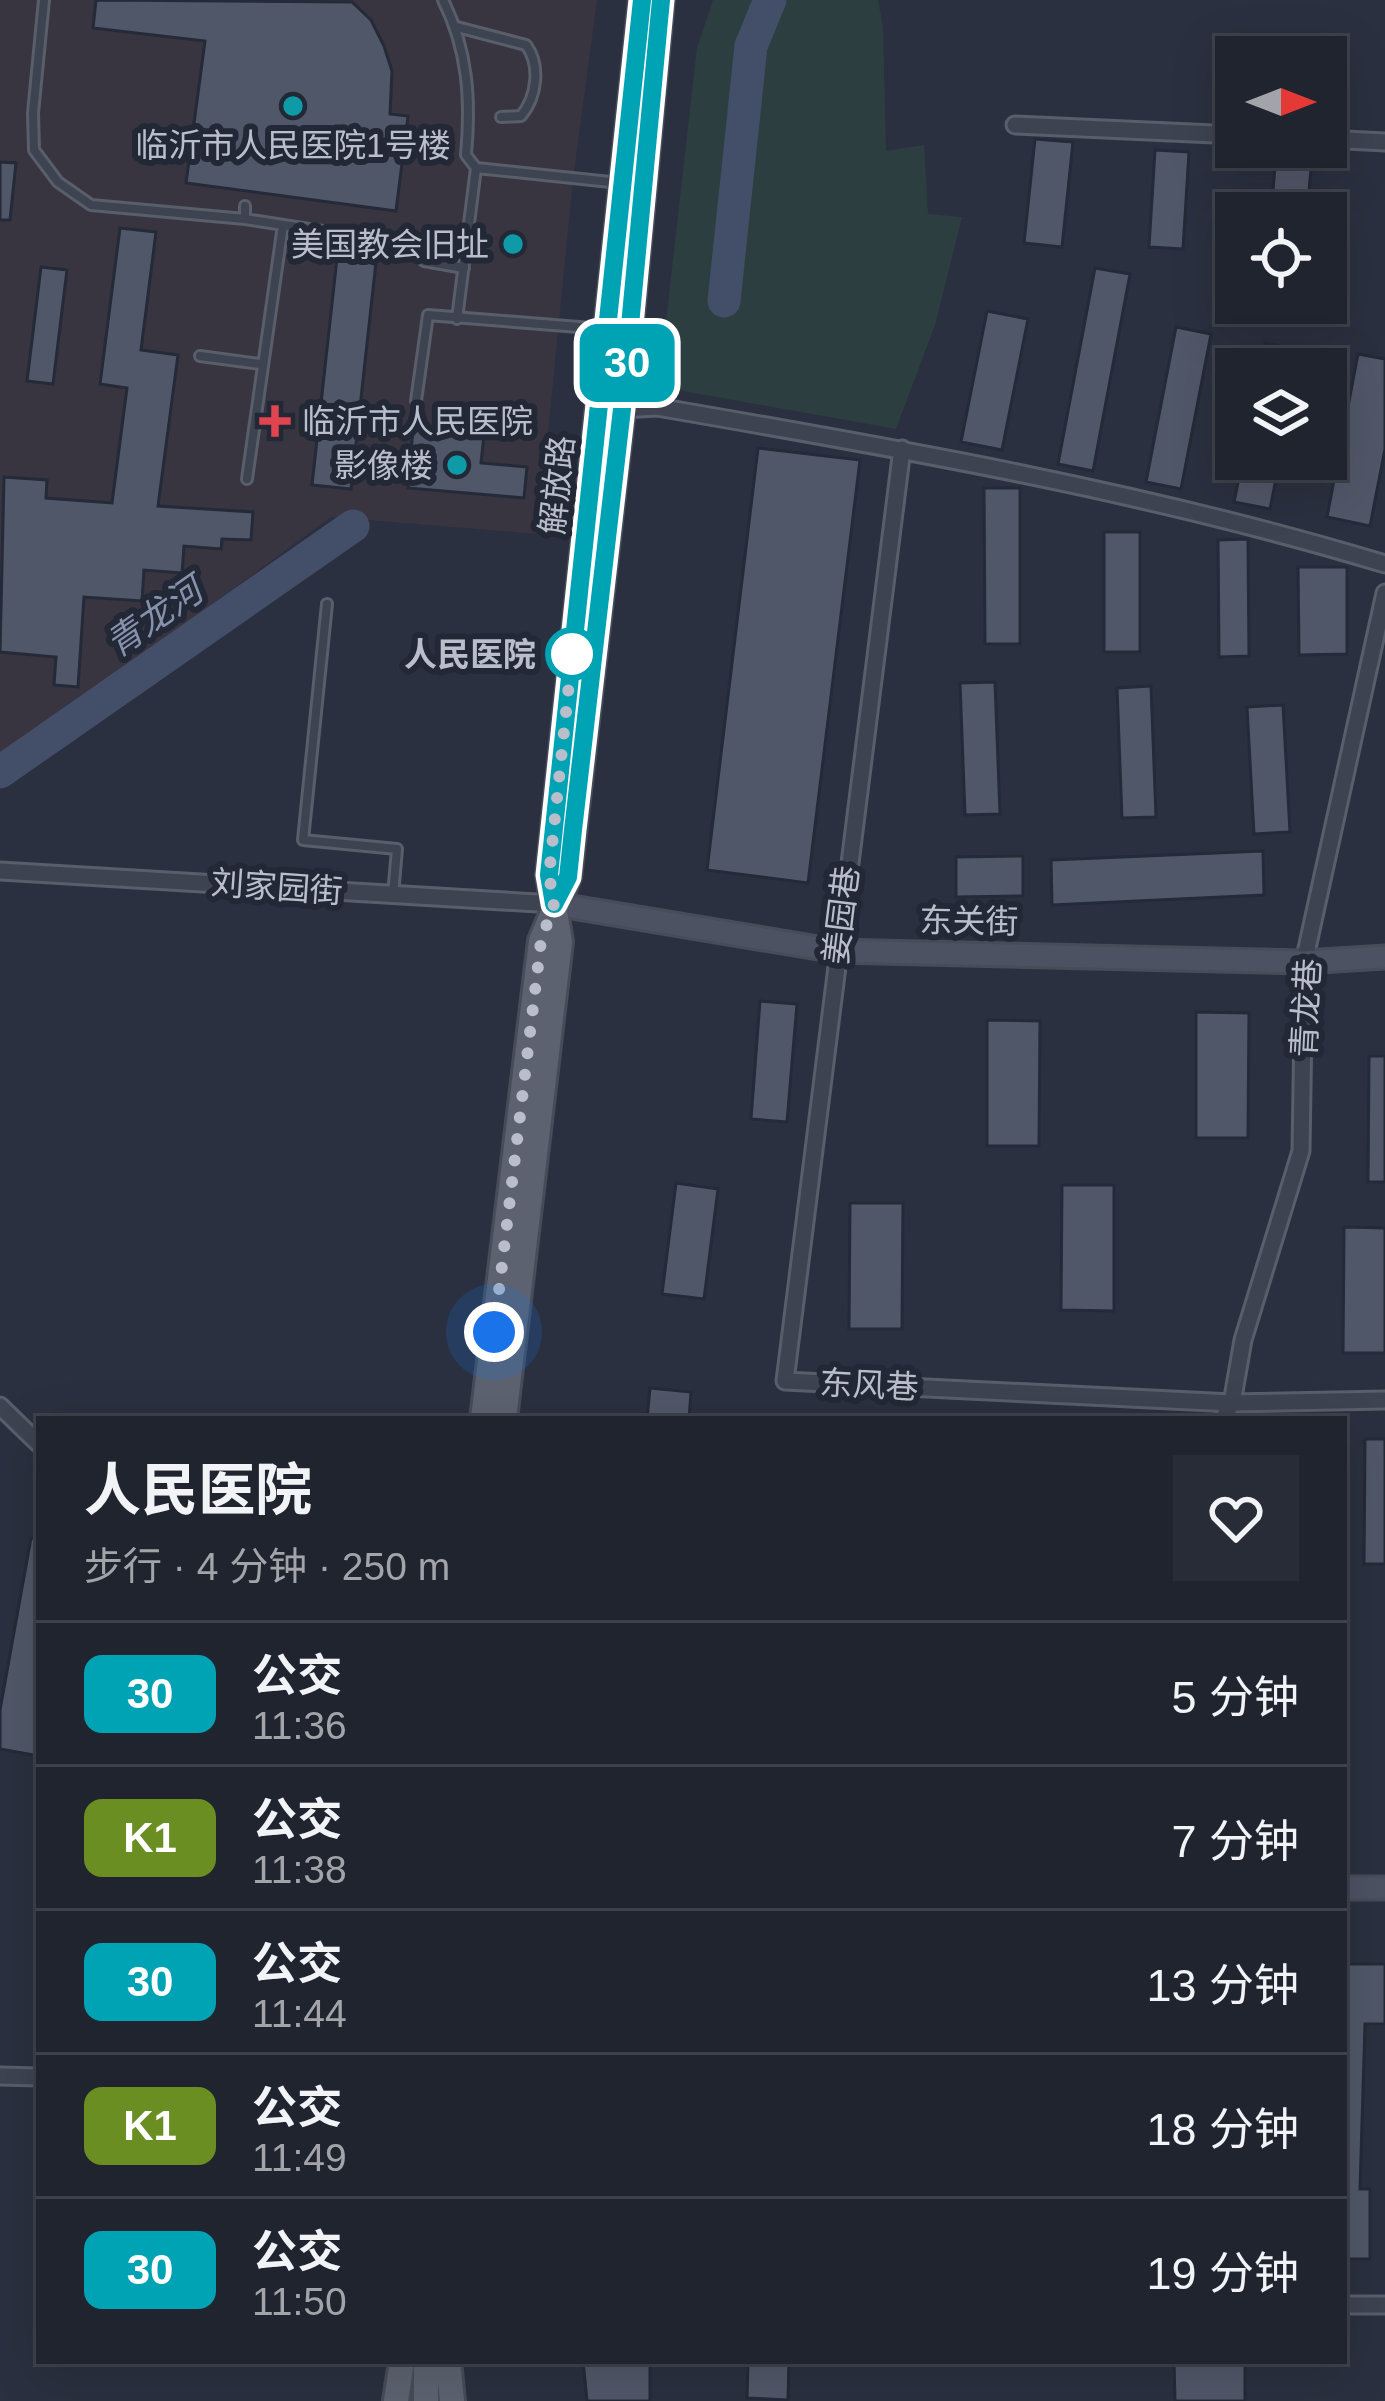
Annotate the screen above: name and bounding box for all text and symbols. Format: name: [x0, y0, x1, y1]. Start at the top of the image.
north arrow: [1215, 36, 1347, 168]
map controls: [1215, 36, 1347, 480]
marker: 临沂市人民医院1号楼: [280, 93, 306, 119]
place label: 临沂市人民医院1号楼: [135, 127, 451, 164]
button: locate: [1215, 192, 1347, 324]
place label: 美国教会旧址: [291, 226, 489, 263]
marker: 美国教会旧址: [500, 231, 526, 257]
line badge: 30: [573, 324, 681, 402]
text: 30: [604, 339, 650, 386]
button: layers: [1215, 348, 1347, 480]
place label: 临沂市人民医院: [302, 403, 533, 440]
marker: 临沂市人民医院: [259, 405, 291, 437]
street label: 解放路: [533, 434, 581, 536]
place label: 影像楼: [334, 447, 433, 484]
marker: 影像楼: [444, 452, 470, 478]
water label: 青龙河: [98, 566, 215, 665]
marker: 人民医院: [547, 629, 597, 679]
place label: 人民医院: [404, 636, 536, 673]
street label: 刘家园街: [210, 864, 344, 910]
street label: 姜园巷: [817, 864, 865, 966]
street label: 东关街: [919, 902, 1019, 940]
street label: 青龙巷: [1285, 958, 1327, 1058]
your location: [464, 1302, 524, 1362]
street label: 东风巷: [819, 1364, 919, 1406]
button: heart: [1173, 1455, 1299, 1581]
text: 人民医院: [84, 1458, 312, 1522]
text: 步行 · 4 分钟 · 250 m: [84, 1545, 450, 1588]
text: 公交: [252, 1650, 342, 1701]
text: 30: [127, 1670, 173, 1717]
text: 5 分钟: [1171, 1672, 1299, 1723]
text: 11:36: [252, 1704, 347, 1747]
text: 公交: [252, 1794, 342, 1845]
text: K1: [123, 1814, 177, 1861]
text: 7 分钟: [1171, 1816, 1299, 1867]
text: 11:38: [252, 1848, 347, 1891]
text: 公交: [252, 1938, 342, 1989]
text: 30: [127, 1958, 173, 2005]
text: 13 分钟: [1146, 1960, 1299, 2011]
text: 11:44: [252, 1992, 347, 2035]
text: 公交: [252, 2082, 342, 2133]
text: K1: [123, 2102, 177, 2149]
text: 18 分钟: [1146, 2104, 1299, 2155]
text: 11:49: [252, 2136, 347, 2179]
text: 公交: [252, 2226, 342, 2277]
text: 30: [127, 2246, 173, 2293]
text: 19 分钟: [1146, 2248, 1299, 2299]
text: 11:50: [252, 2280, 347, 2323]

